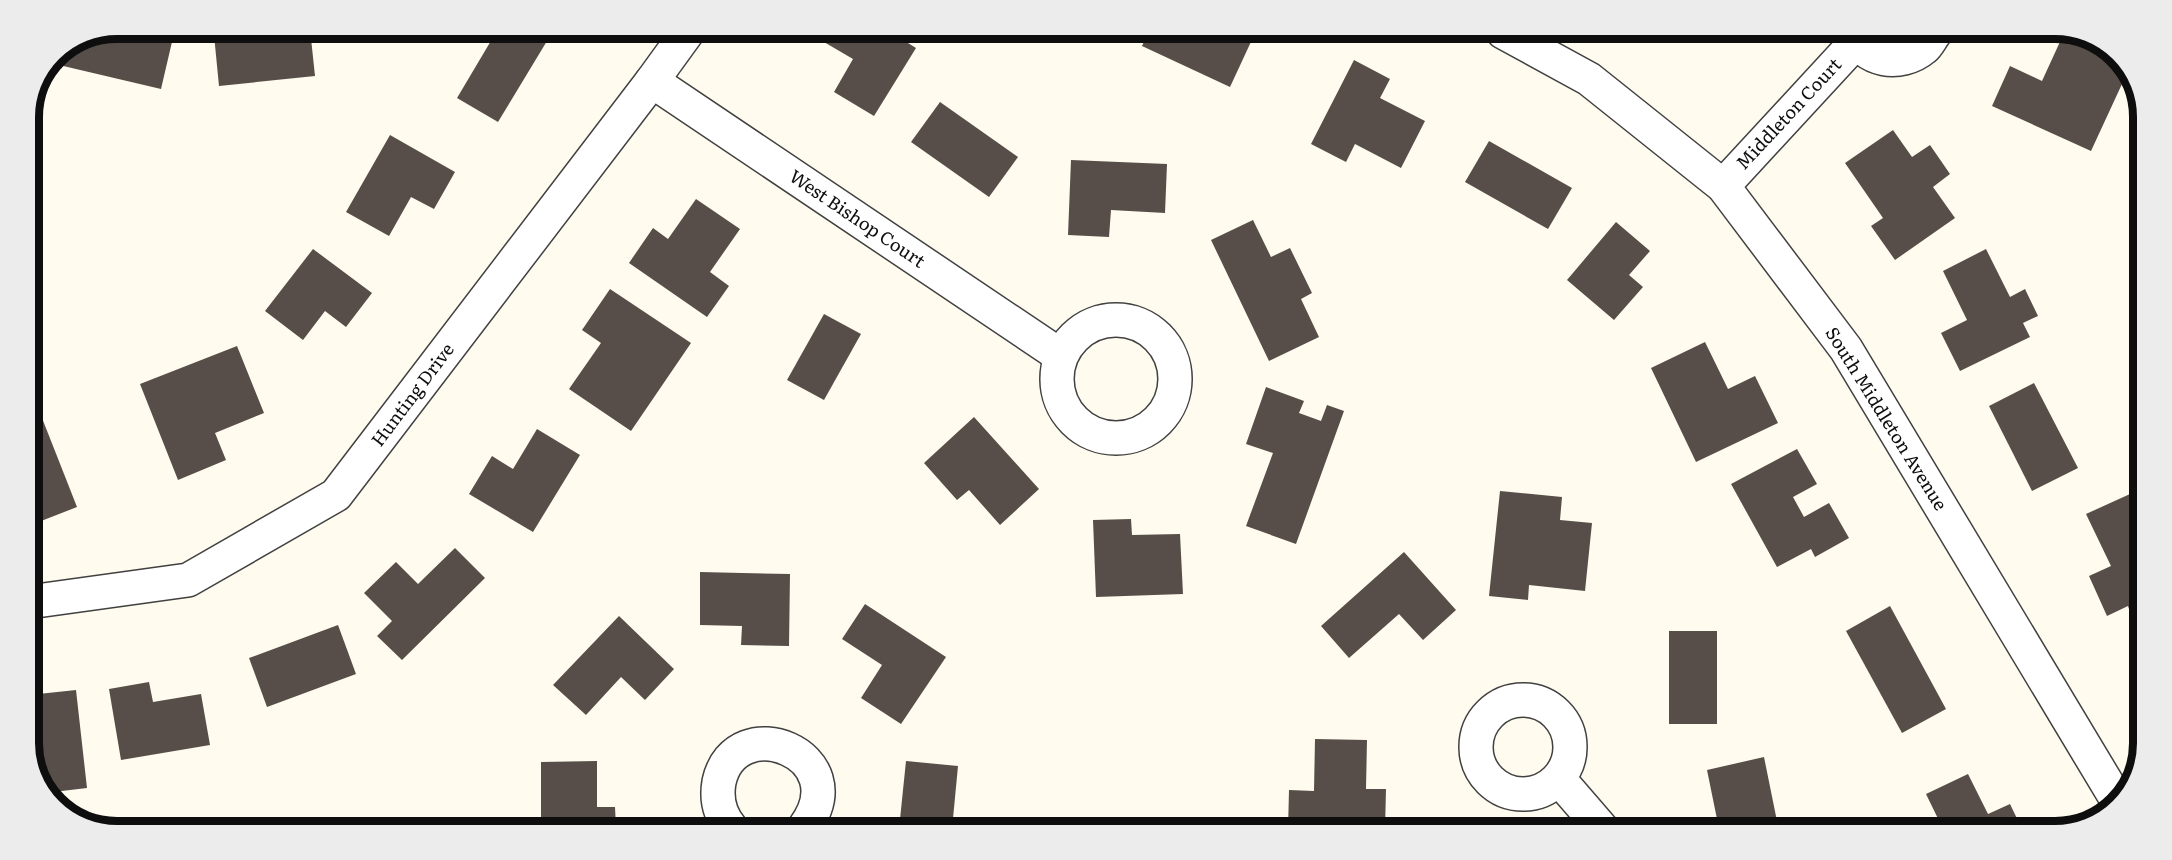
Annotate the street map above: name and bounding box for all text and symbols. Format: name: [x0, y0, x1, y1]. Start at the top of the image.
street label: Middleton Court: [1729, 51, 1847, 175]
street label: West Bishop Court: [784, 162, 932, 274]
street label: South Middleton Avenue: [1820, 321, 1955, 515]
street label: Hunting Drive: [364, 337, 460, 452]

